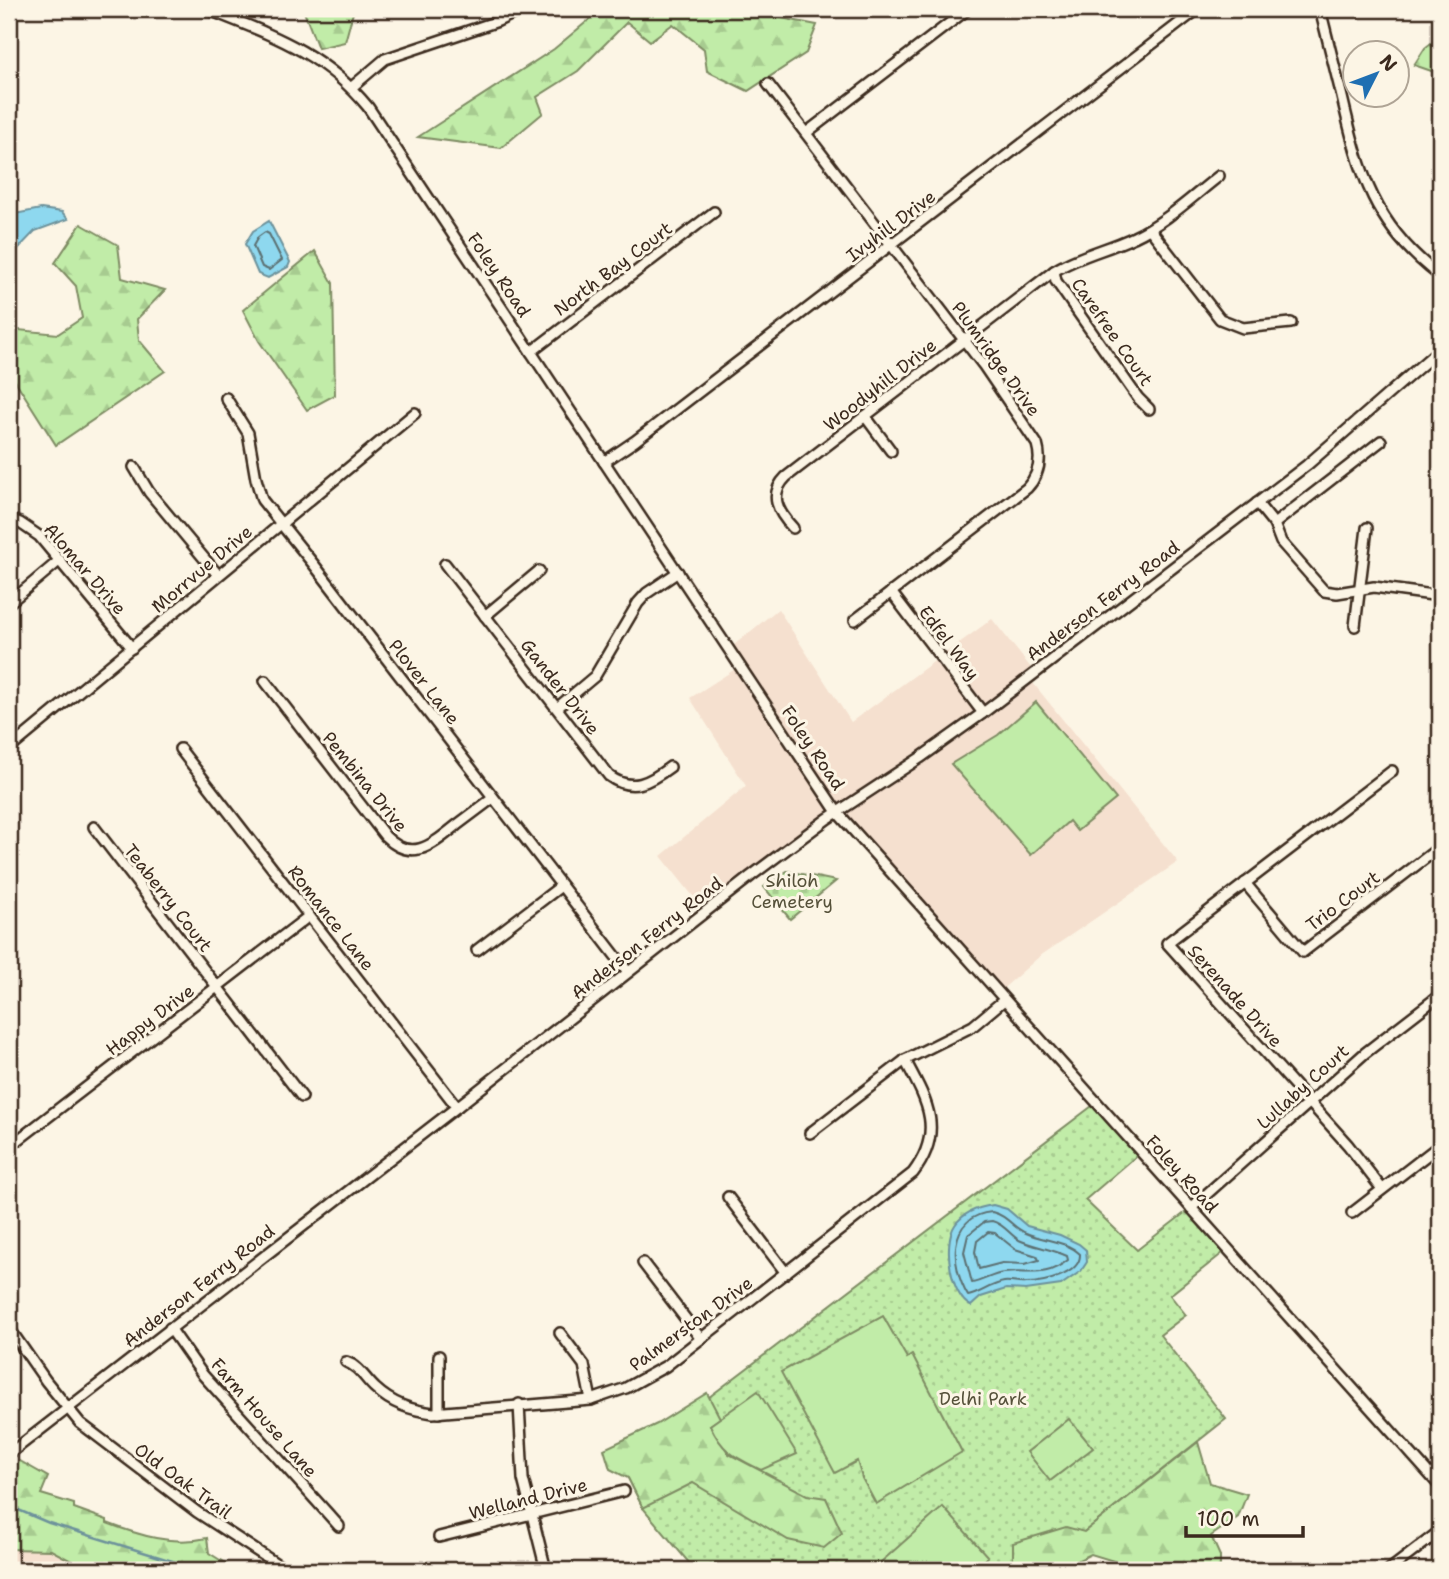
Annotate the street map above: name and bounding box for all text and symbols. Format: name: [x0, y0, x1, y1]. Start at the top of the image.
north arrow: [1340, 38, 1410, 108]
text: N: [1374, 49, 1403, 77]
street label: Ivyhill Drive: [841, 184, 941, 268]
street label: North Bay Court: [549, 216, 677, 321]
street label: Foley Road: [462, 228, 536, 322]
street label: Carefree Court: [1066, 273, 1158, 391]
street label: Plumridge Drive: [946, 297, 1046, 421]
street label: Woodyhill Drive: [819, 333, 941, 437]
street label: Alomar Drive: [38, 518, 132, 620]
street label: Morrvue Drive: [146, 520, 258, 618]
street label: Anderson Ferry Road: [1021, 535, 1185, 667]
street label: Edfel Way: [913, 601, 985, 685]
street label: Plover Lane: [383, 634, 465, 730]
street label: Gander Drive: [515, 634, 605, 740]
street label: Foley Road: [776, 701, 850, 795]
street label: Pembina Drive: [317, 727, 413, 837]
street label: Teaberry Court: [118, 839, 218, 957]
street label: Romance Lane: [282, 860, 380, 976]
street label: Trio Court: [1301, 865, 1385, 937]
park label: Shiloh Cemetery: [751, 869, 833, 914]
street label: Anderson Ferry Road: [566, 871, 728, 1005]
street label: Serenade Drive: [1182, 939, 1288, 1053]
street label: Happy Drive: [101, 979, 199, 1061]
street label: Lullaby Court: [1252, 1039, 1354, 1135]
street label: Foley Road: [1141, 1130, 1223, 1218]
street label: Anderson Ferry Road: [118, 1219, 280, 1353]
street label: Palmerston Drive: [624, 1271, 758, 1377]
street label: Farm House Lane: [206, 1353, 322, 1483]
park label: Delhi Park: [939, 1387, 1027, 1411]
street label: Old Oak Trail: [130, 1438, 237, 1525]
street label: Welland Drive: [466, 1473, 590, 1525]
scale bar: [1186, 1495, 1304, 1539]
text: 100 m: [1197, 1505, 1260, 1533]

